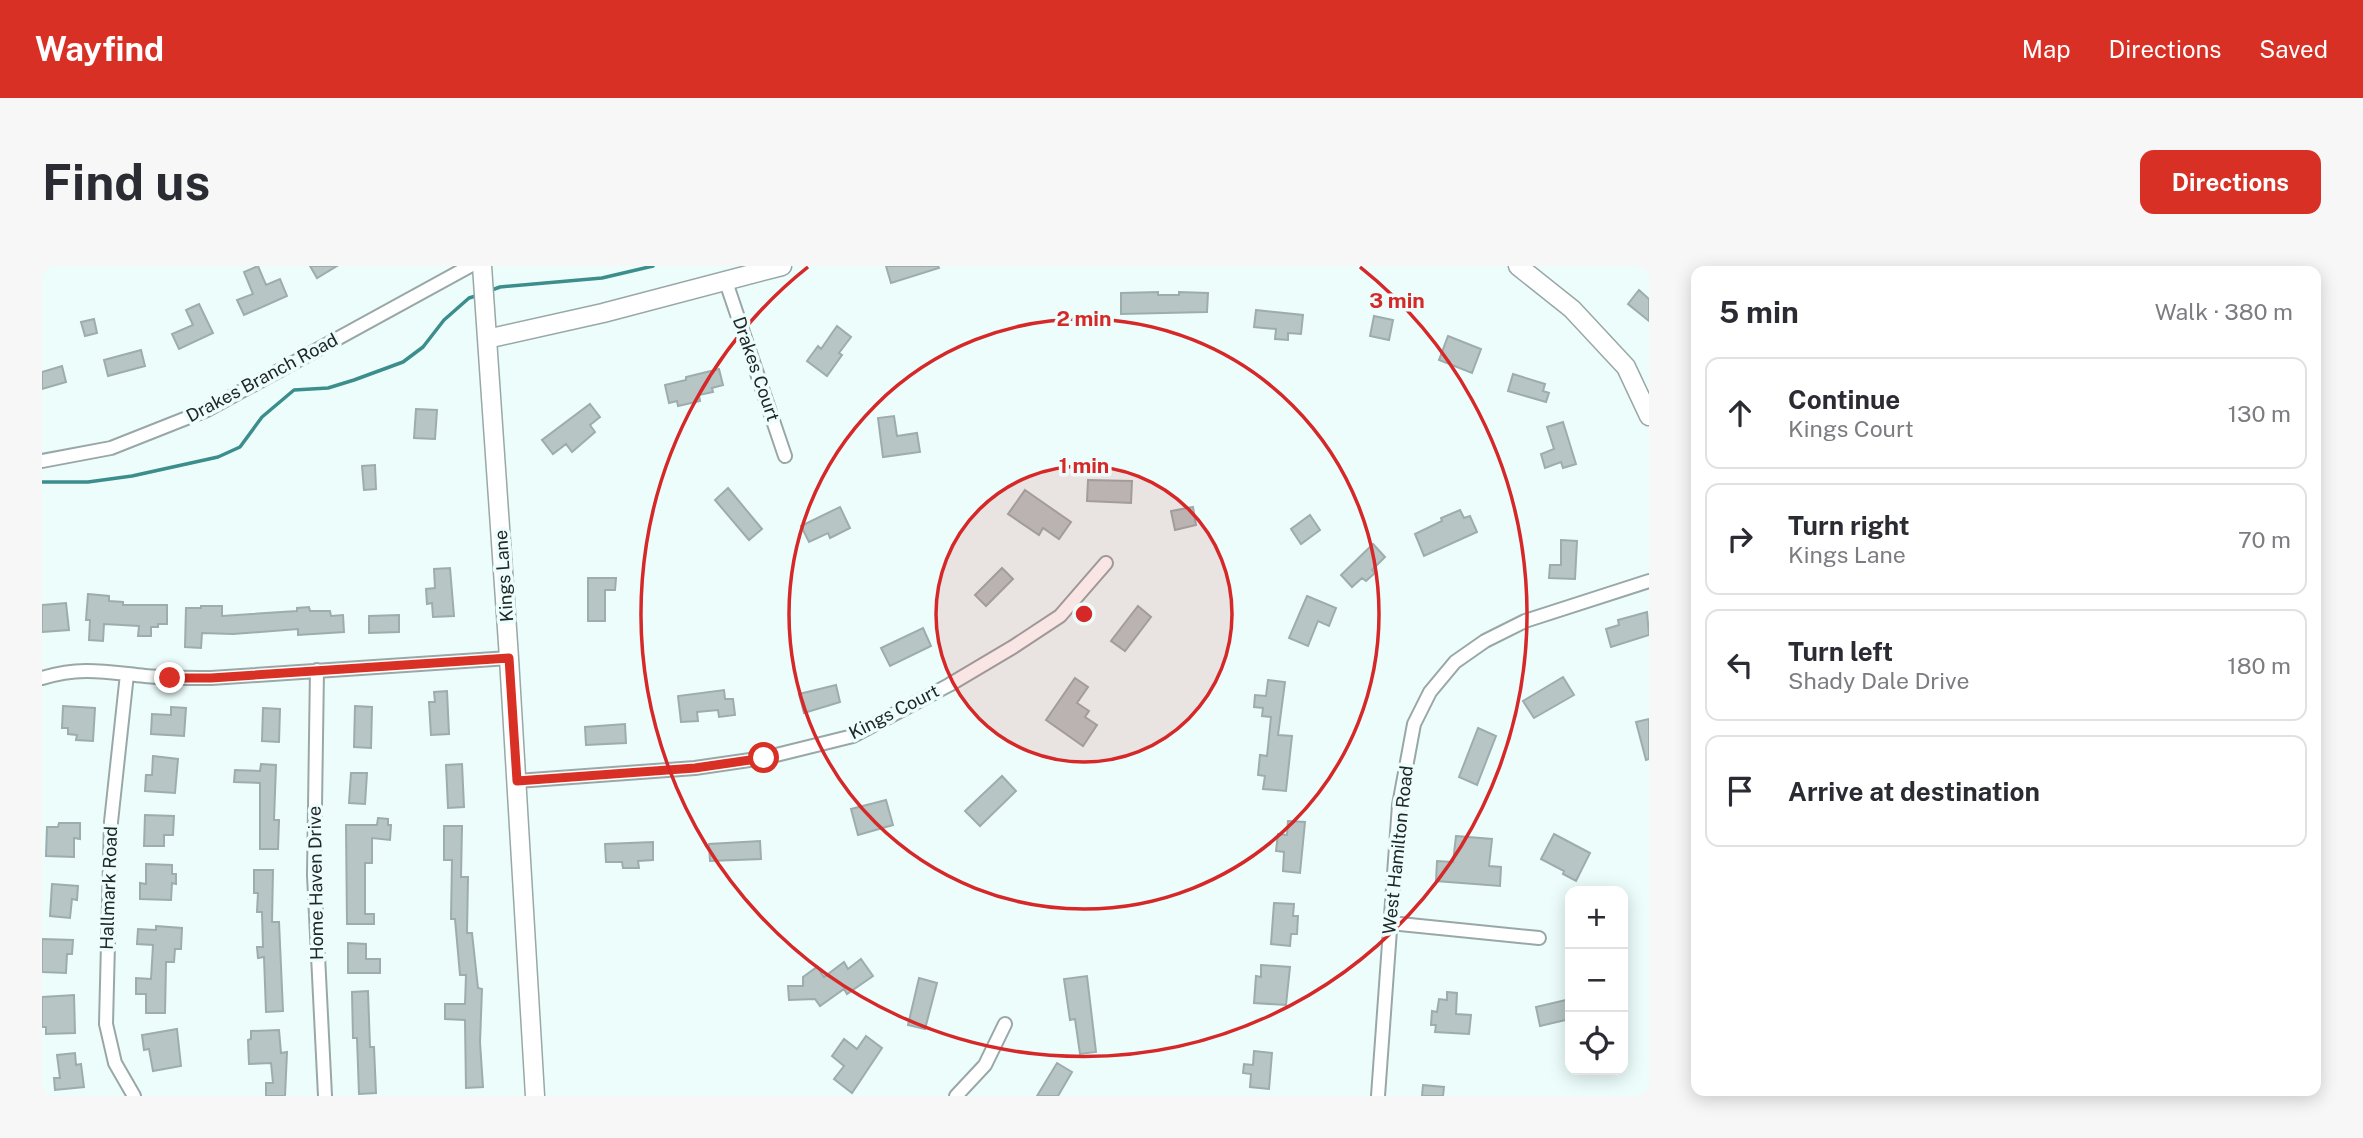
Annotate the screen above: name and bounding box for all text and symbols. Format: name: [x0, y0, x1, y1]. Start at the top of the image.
text: Wayfind: [35, 30, 164, 68]
text: Map: [2022, 35, 2071, 63]
text: Directions: [2109, 35, 2221, 63]
text: Saved: [2259, 35, 2328, 63]
button: Directions: [2140, 150, 2321, 214]
text: Find us: [42, 153, 210, 211]
text: 3 min: [1369, 288, 1425, 313]
text: 5 min: [1719, 294, 1799, 330]
text: Walk · 380 m: [2155, 298, 2293, 325]
text: 2 min: [1056, 306, 1112, 331]
street label: Drakes Court: [729, 314, 784, 424]
street label: Drakes Branch Road: [182, 329, 341, 426]
text: Continue: [1788, 384, 1900, 415]
icon: ahead: [1721, 394, 1759, 432]
text: 130 m: [2228, 400, 2291, 427]
text: Kings Court: [1788, 415, 1914, 442]
text: 1 min: [1059, 453, 1109, 478]
text: Turn right: [1788, 510, 1910, 541]
icon: right: [1721, 520, 1759, 558]
text: 70 m: [2238, 526, 2291, 553]
street label: Kings Lane: [490, 529, 517, 623]
text: Kings Lane: [1788, 541, 1906, 568]
centre of rings: [1072, 602, 1096, 626]
text: Turn left: [1788, 636, 1893, 667]
icon: left: [1721, 646, 1759, 684]
text: 180 m: [2227, 652, 2291, 679]
route end: [154, 662, 185, 693]
text: Shady Dale Drive: [1788, 667, 1969, 694]
street label: Kings Court: [845, 680, 942, 743]
route start: [748, 742, 779, 773]
street label: West Hamilton Road: [1378, 764, 1417, 935]
icon: arrive: [1721, 772, 1759, 810]
text: Arrive at destination: [1788, 776, 2040, 807]
street label: Home Haven Drive: [304, 806, 327, 960]
street label: Hallmark Road: [96, 826, 121, 950]
map controls: [1565, 886, 1628, 1075]
button: +: [1565, 886, 1628, 949]
button: −: [1565, 949, 1628, 1012]
button: locate: [1565, 1012, 1628, 1075]

